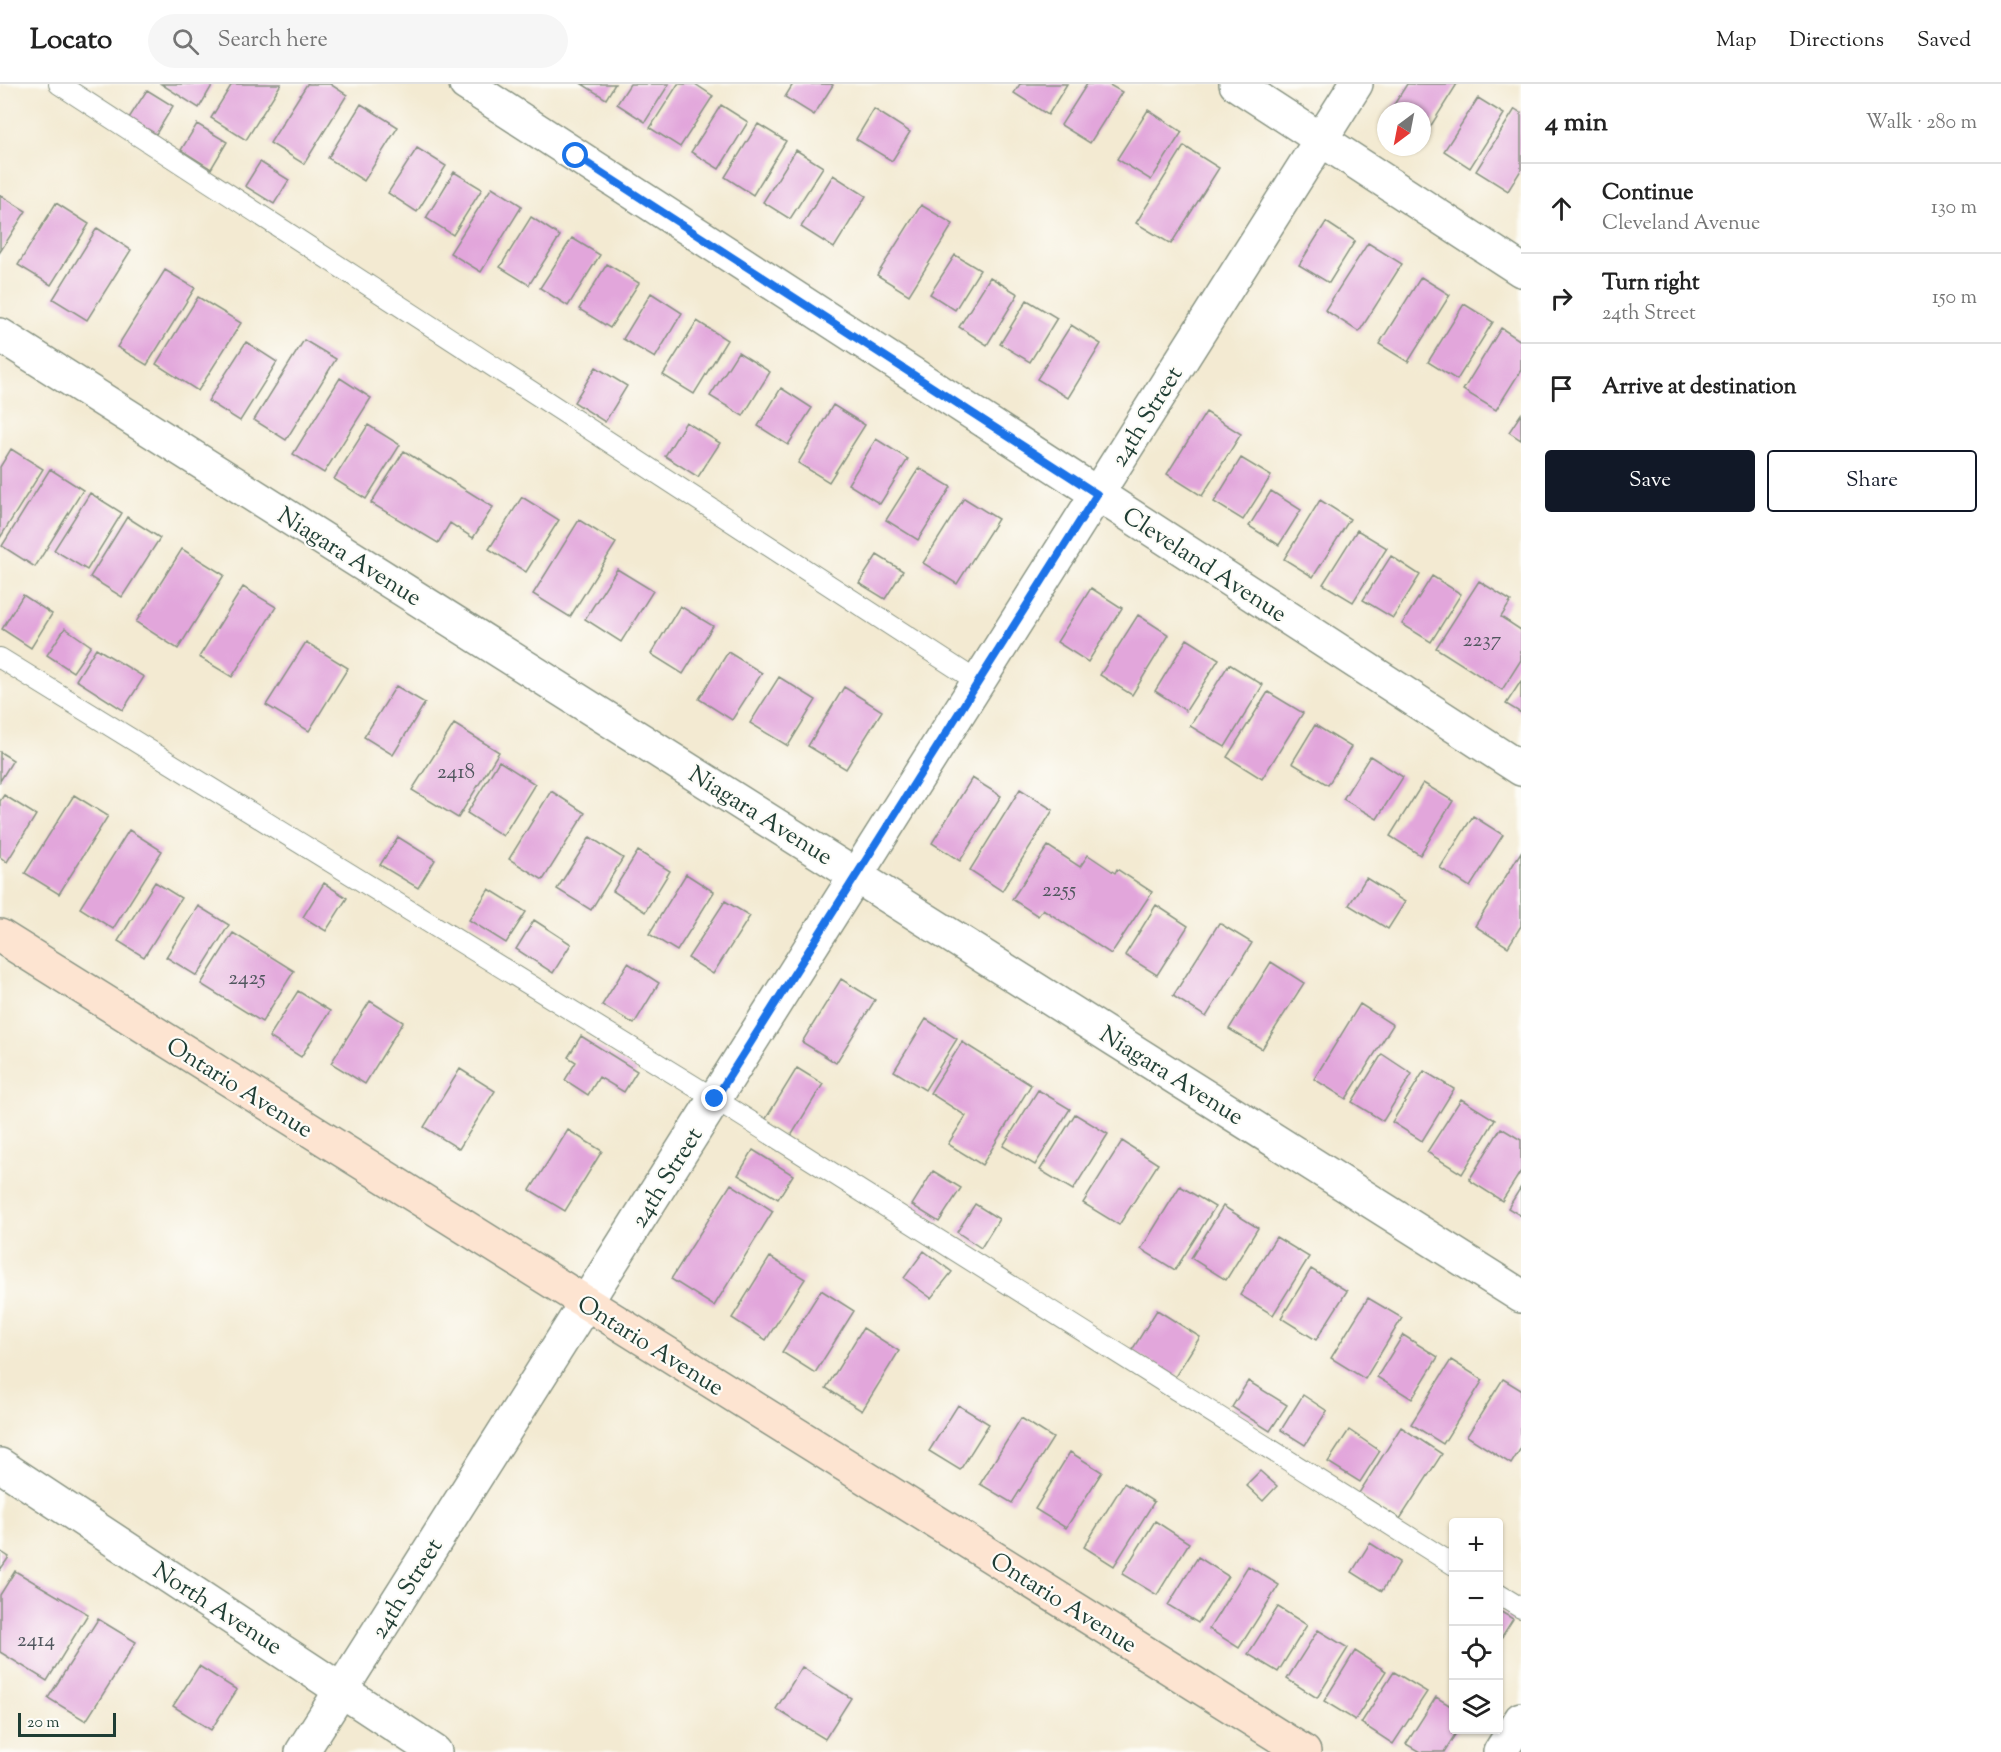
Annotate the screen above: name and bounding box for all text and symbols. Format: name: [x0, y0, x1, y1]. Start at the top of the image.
search box: [148, 14, 568, 68]
text: Locato: [30, 21, 112, 61]
icon: search: [169, 25, 202, 58]
text: Search here: [217, 25, 328, 57]
text: Map: [1716, 26, 1756, 56]
text: Directions: [1789, 26, 1884, 56]
text: Saved: [1917, 26, 1971, 56]
north arrow: [1377, 102, 1431, 156]
text: 4 min: [1545, 105, 1608, 142]
text: Walk · 280 m: [1866, 109, 1977, 138]
route start: [562, 142, 588, 168]
text: Continue: [1602, 178, 1693, 210]
icon: ahead: [1545, 192, 1578, 225]
text: 130 m: [1931, 194, 1977, 223]
text: Cleveland Avenue: [1602, 210, 1760, 239]
text: Turn right: [1602, 268, 1699, 300]
icon: right: [1545, 282, 1578, 315]
text: 150 m: [1932, 284, 1977, 313]
text: 24th Street: [1602, 300, 1696, 329]
street label: 24th Street: [1103, 360, 1192, 474]
icon: arrive: [1545, 372, 1578, 405]
text: Arrive at destination: [1602, 372, 1797, 404]
button: Save: [1545, 450, 1755, 512]
button: Share: [1767, 450, 1977, 512]
street label: Niagara Avenue: [270, 500, 428, 616]
street label: Cleveland Avenue: [1115, 500, 1293, 632]
house number: 2237: [1463, 626, 1502, 656]
house number: 2418: [437, 758, 475, 788]
street label: Niagara Avenue: [681, 759, 839, 875]
house number: 2255: [1042, 876, 1076, 906]
house number: 2425: [228, 964, 266, 994]
street label: Niagara Avenue: [1092, 1019, 1250, 1135]
street label: Ontario Avenue: [159, 1030, 319, 1147]
route end: [701, 1085, 727, 1111]
street label: 24th Street: [623, 1121, 712, 1235]
street label: Ontario Avenue: [570, 1288, 730, 1405]
map controls: [1449, 1518, 1503, 1734]
button: +: [1449, 1518, 1503, 1572]
street label: 24th Street: [363, 1532, 452, 1646]
street label: Ontario Avenue: [983, 1545, 1143, 1662]
street label: North Avenue: [145, 1555, 288, 1664]
button: −: [1449, 1572, 1503, 1626]
house number: 2414: [17, 1626, 55, 1656]
button: locate: [1449, 1626, 1503, 1680]
button: layers: [1449, 1680, 1503, 1734]
scale bar: [18, 1710, 116, 1738]
text: 20 m: [27, 1712, 60, 1735]

